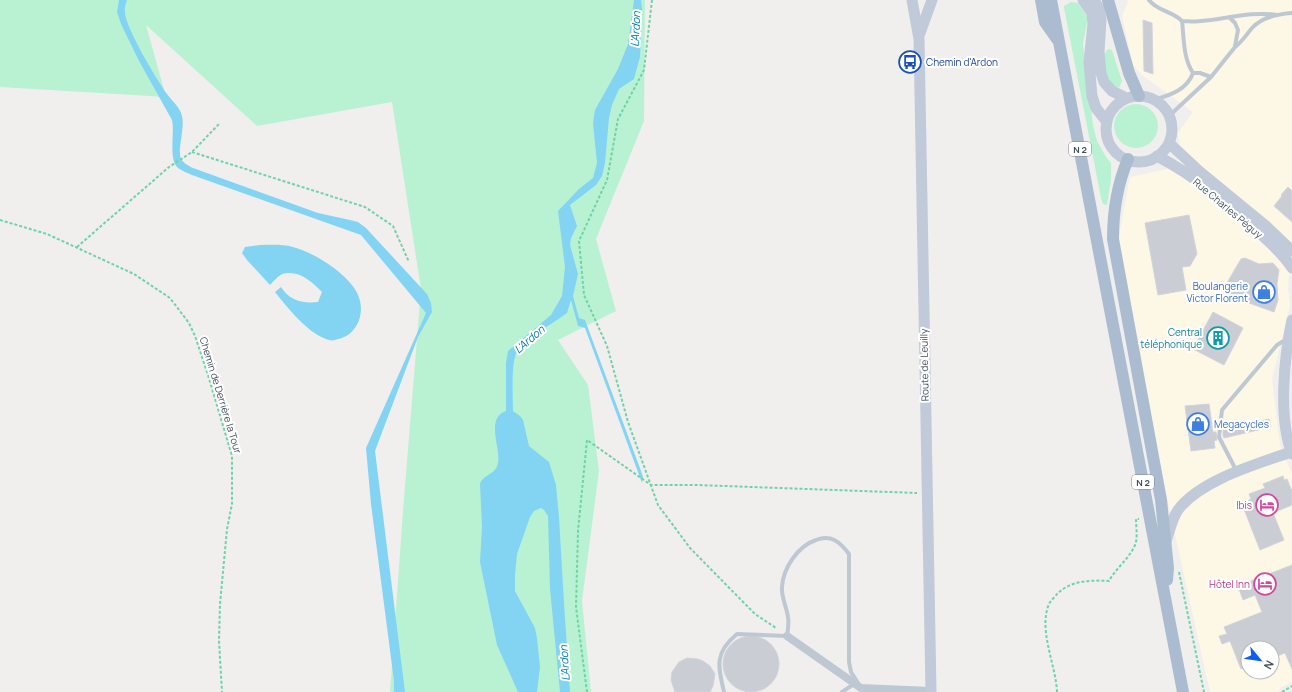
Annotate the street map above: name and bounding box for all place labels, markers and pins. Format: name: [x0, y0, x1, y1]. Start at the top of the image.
bus stop icon: Chemin d'Ardon: [897, 49, 923, 75]
place label: Chemin d'Ardon: [926, 55, 998, 69]
place label: Boulangerie Victor Florent: [1187, 279, 1248, 305]
shop icon: Boulangerie Victor Florent: [1251, 279, 1277, 305]
place label: Central téléphonique: [1140, 325, 1202, 351]
building icon: Central téléphonique: [1205, 325, 1231, 351]
shop icon: Megacycles: [1185, 411, 1211, 437]
place label: Megacycles: [1214, 417, 1269, 431]
hotel icon: Ibis: [1254, 492, 1280, 518]
place label: Ibis: [1236, 498, 1252, 512]
hotel icon: Hôtel Inn: [1252, 571, 1278, 597]
place label: Hôtel Inn: [1209, 577, 1250, 591]

